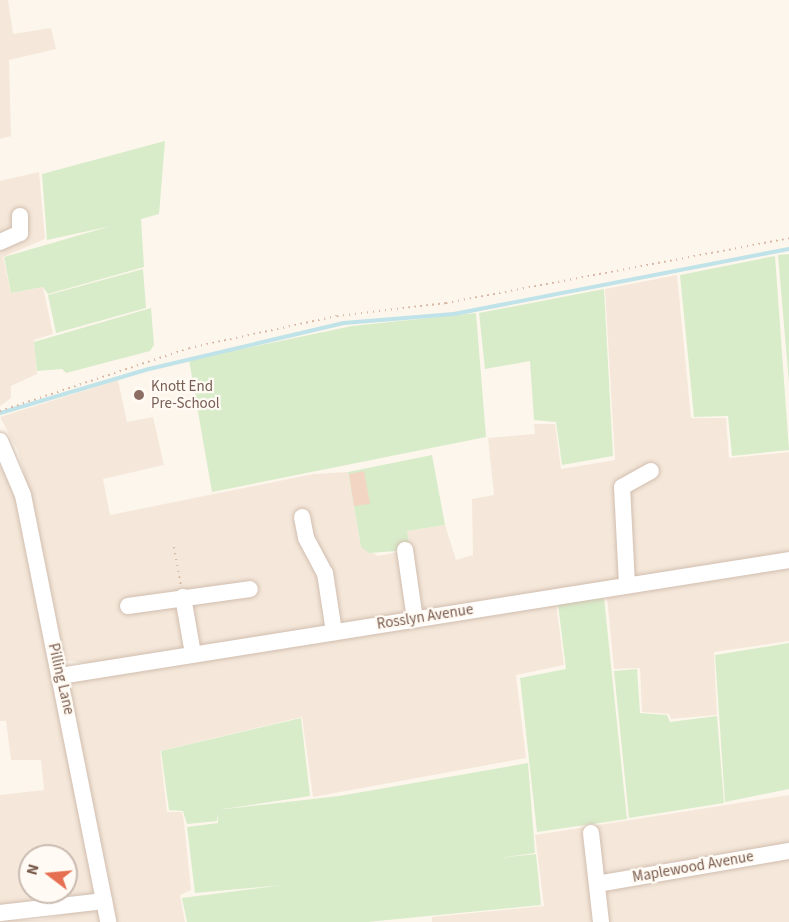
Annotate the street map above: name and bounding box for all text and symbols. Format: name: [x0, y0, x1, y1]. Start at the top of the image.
place label: Knott End Pre-School: [151, 377, 220, 412]
marker: Knott End Pre-School: [132, 388, 146, 402]
street label: Rosslyn Avenue: [376, 600, 474, 634]
street label: Pilling Lane: [44, 642, 78, 716]
north arrow: [18, 844, 78, 904]
street label: Maplewood Avenue: [631, 847, 755, 887]
text: N: [21, 861, 45, 878]

